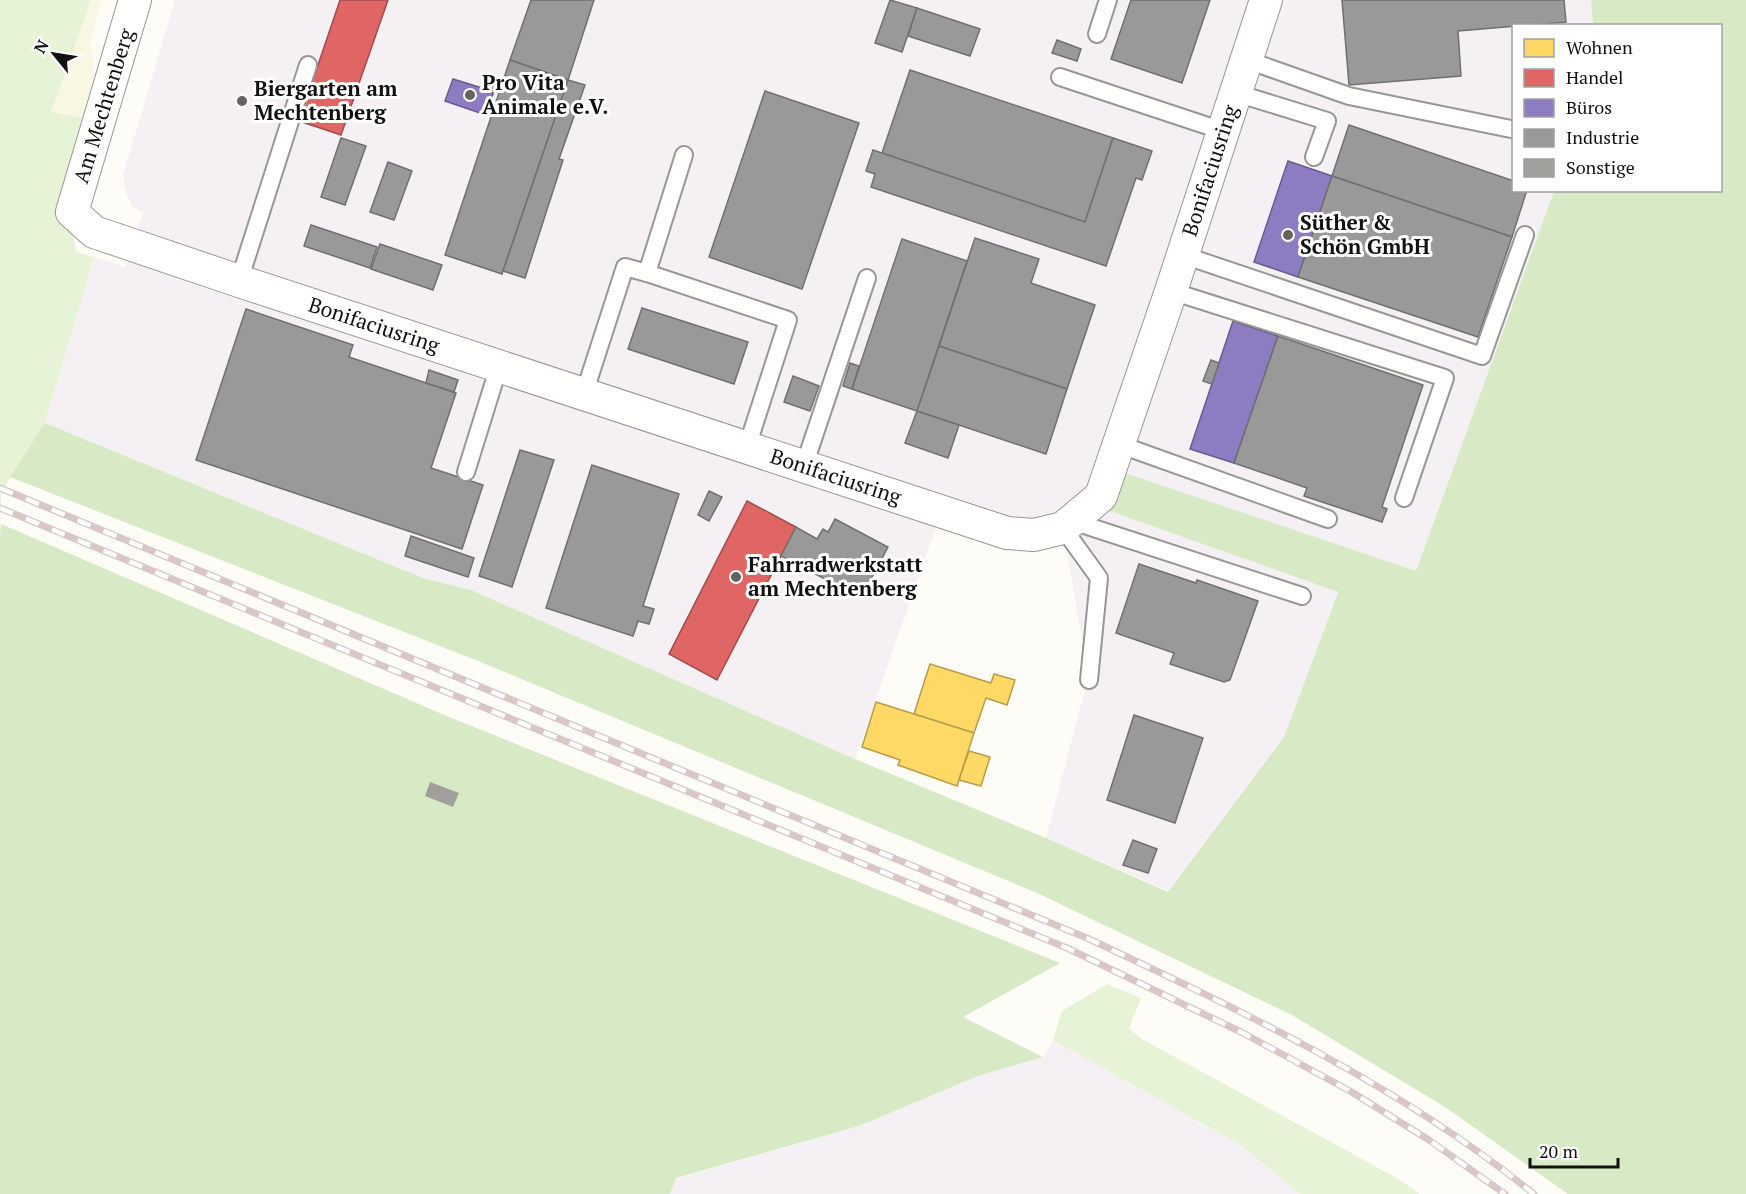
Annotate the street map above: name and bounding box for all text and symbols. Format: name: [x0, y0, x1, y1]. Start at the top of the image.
north arrow: [24, 24, 84, 84]
street label: Am Mechtenberg: [66, 24, 140, 186]
legend: [1512, 24, 1722, 192]
text: Wohnen: [1566, 35, 1633, 59]
text: N: [28, 36, 54, 57]
text: Handel: [1566, 65, 1623, 89]
place label: Pro Vita Animale e.V.: [482, 68, 609, 120]
place label: Biergarten am Mechtenberg: [254, 74, 398, 126]
marker: Pro Vita Animale e.V.: [463, 88, 477, 102]
marker: Biergarten am Mechtenberg: [235, 94, 249, 108]
text: Büros: [1566, 95, 1612, 119]
street label: Bonifaciusring: [1175, 100, 1244, 240]
text: Industrie: [1566, 125, 1639, 149]
text: Sonstige: [1566, 155, 1635, 179]
place label: Süther & Schön GmbH: [1300, 208, 1430, 260]
marker: Süther & Schön GmbH: [1281, 228, 1295, 242]
street label: Bonifaciusring: [305, 290, 444, 359]
street label: Bonifaciusring: [767, 441, 906, 511]
place label: Fahrradwerkstatt am Mechtenberg: [748, 550, 923, 602]
marker: Fahrradwerkstatt am Mechtenberg: [729, 570, 743, 584]
scale bar: [1530, 1131, 1618, 1169]
text: 20 m: [1539, 1139, 1579, 1163]

